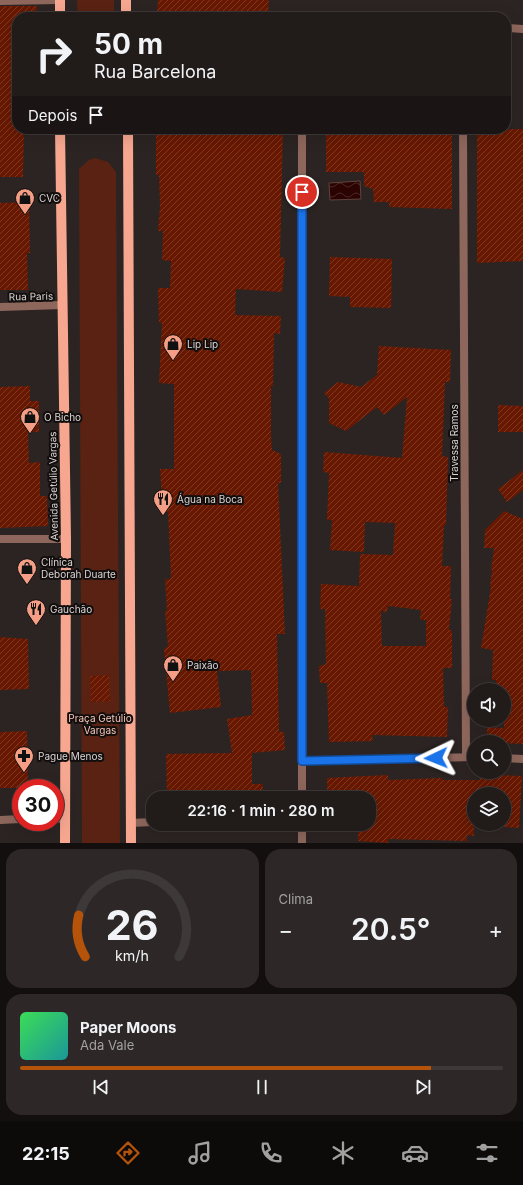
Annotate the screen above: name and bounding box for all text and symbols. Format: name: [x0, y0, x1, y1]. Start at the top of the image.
text: 50 m: [94, 27, 163, 61]
icon: right: [28, 28, 80, 80]
text: Rua Barcelona: [94, 61, 216, 82]
icon: arrive: [85, 104, 107, 126]
text: Depois: [28, 106, 77, 125]
pin: [285, 175, 319, 209]
icon: arrive: [291, 181, 313, 203]
shop icon: CVC: [14, 187, 36, 215]
place label: CVC: [39, 192, 60, 204]
street label: Rua Paris: [9, 290, 53, 302]
shop icon: Lip Lip: [162, 333, 184, 361]
place label: Lip Lip: [187, 338, 218, 350]
street label: Travessa Ramos: [448, 404, 460, 482]
shop icon: O Bicho: [19, 406, 41, 434]
place label: O Bicho: [44, 411, 81, 423]
street label: Avenida Getúlio Vargas: [46, 431, 60, 541]
restaurant icon: Água na Boca: [152, 488, 174, 516]
place label: Água na Boca: [177, 492, 243, 505]
place label: Clínica Deborah Duarte: [41, 556, 116, 580]
shop icon: Clínica Deborah Duarte: [16, 557, 38, 585]
restaurant icon: Gauchão: [25, 598, 47, 626]
place label: Gauchão: [50, 603, 92, 615]
shop icon: Paixão: [162, 654, 184, 682]
place label: Paixão: [187, 659, 219, 671]
map controls: [467, 683, 511, 831]
button: sound: [467, 683, 511, 727]
park label: Praça Getúlio Vargas: [68, 712, 132, 736]
button: search: [467, 735, 511, 779]
position arrow: [415, 737, 457, 779]
pharmacy icon: Pague Menos: [13, 745, 35, 773]
place label: Pague Menos: [38, 750, 103, 762]
speed limit sign: 30: [12, 779, 64, 831]
button: layers: [467, 787, 511, 831]
text: 22:16 · 1 min · 280 m: [188, 801, 334, 820]
text: Clima: [279, 891, 313, 907]
text: 26: [106, 899, 159, 949]
text: 20.5°: [351, 911, 430, 947]
text: −: [279, 917, 293, 943]
text: +: [488, 917, 503, 943]
text: km/h: [115, 946, 149, 963]
text: Paper Moons: [80, 1018, 176, 1037]
text: Ada Vale: [80, 1037, 134, 1053]
icon: previous: [90, 1076, 112, 1098]
icon: pause: [251, 1076, 273, 1098]
icon: next: [412, 1076, 434, 1098]
icon: directions: [114, 1139, 142, 1167]
icon: music: [186, 1139, 214, 1167]
icon: phone: [257, 1139, 285, 1167]
icon: climate: [329, 1139, 357, 1167]
icon: car: [401, 1139, 429, 1167]
icon: filters: [473, 1139, 501, 1167]
text: 22:15: [22, 1143, 70, 1164]

